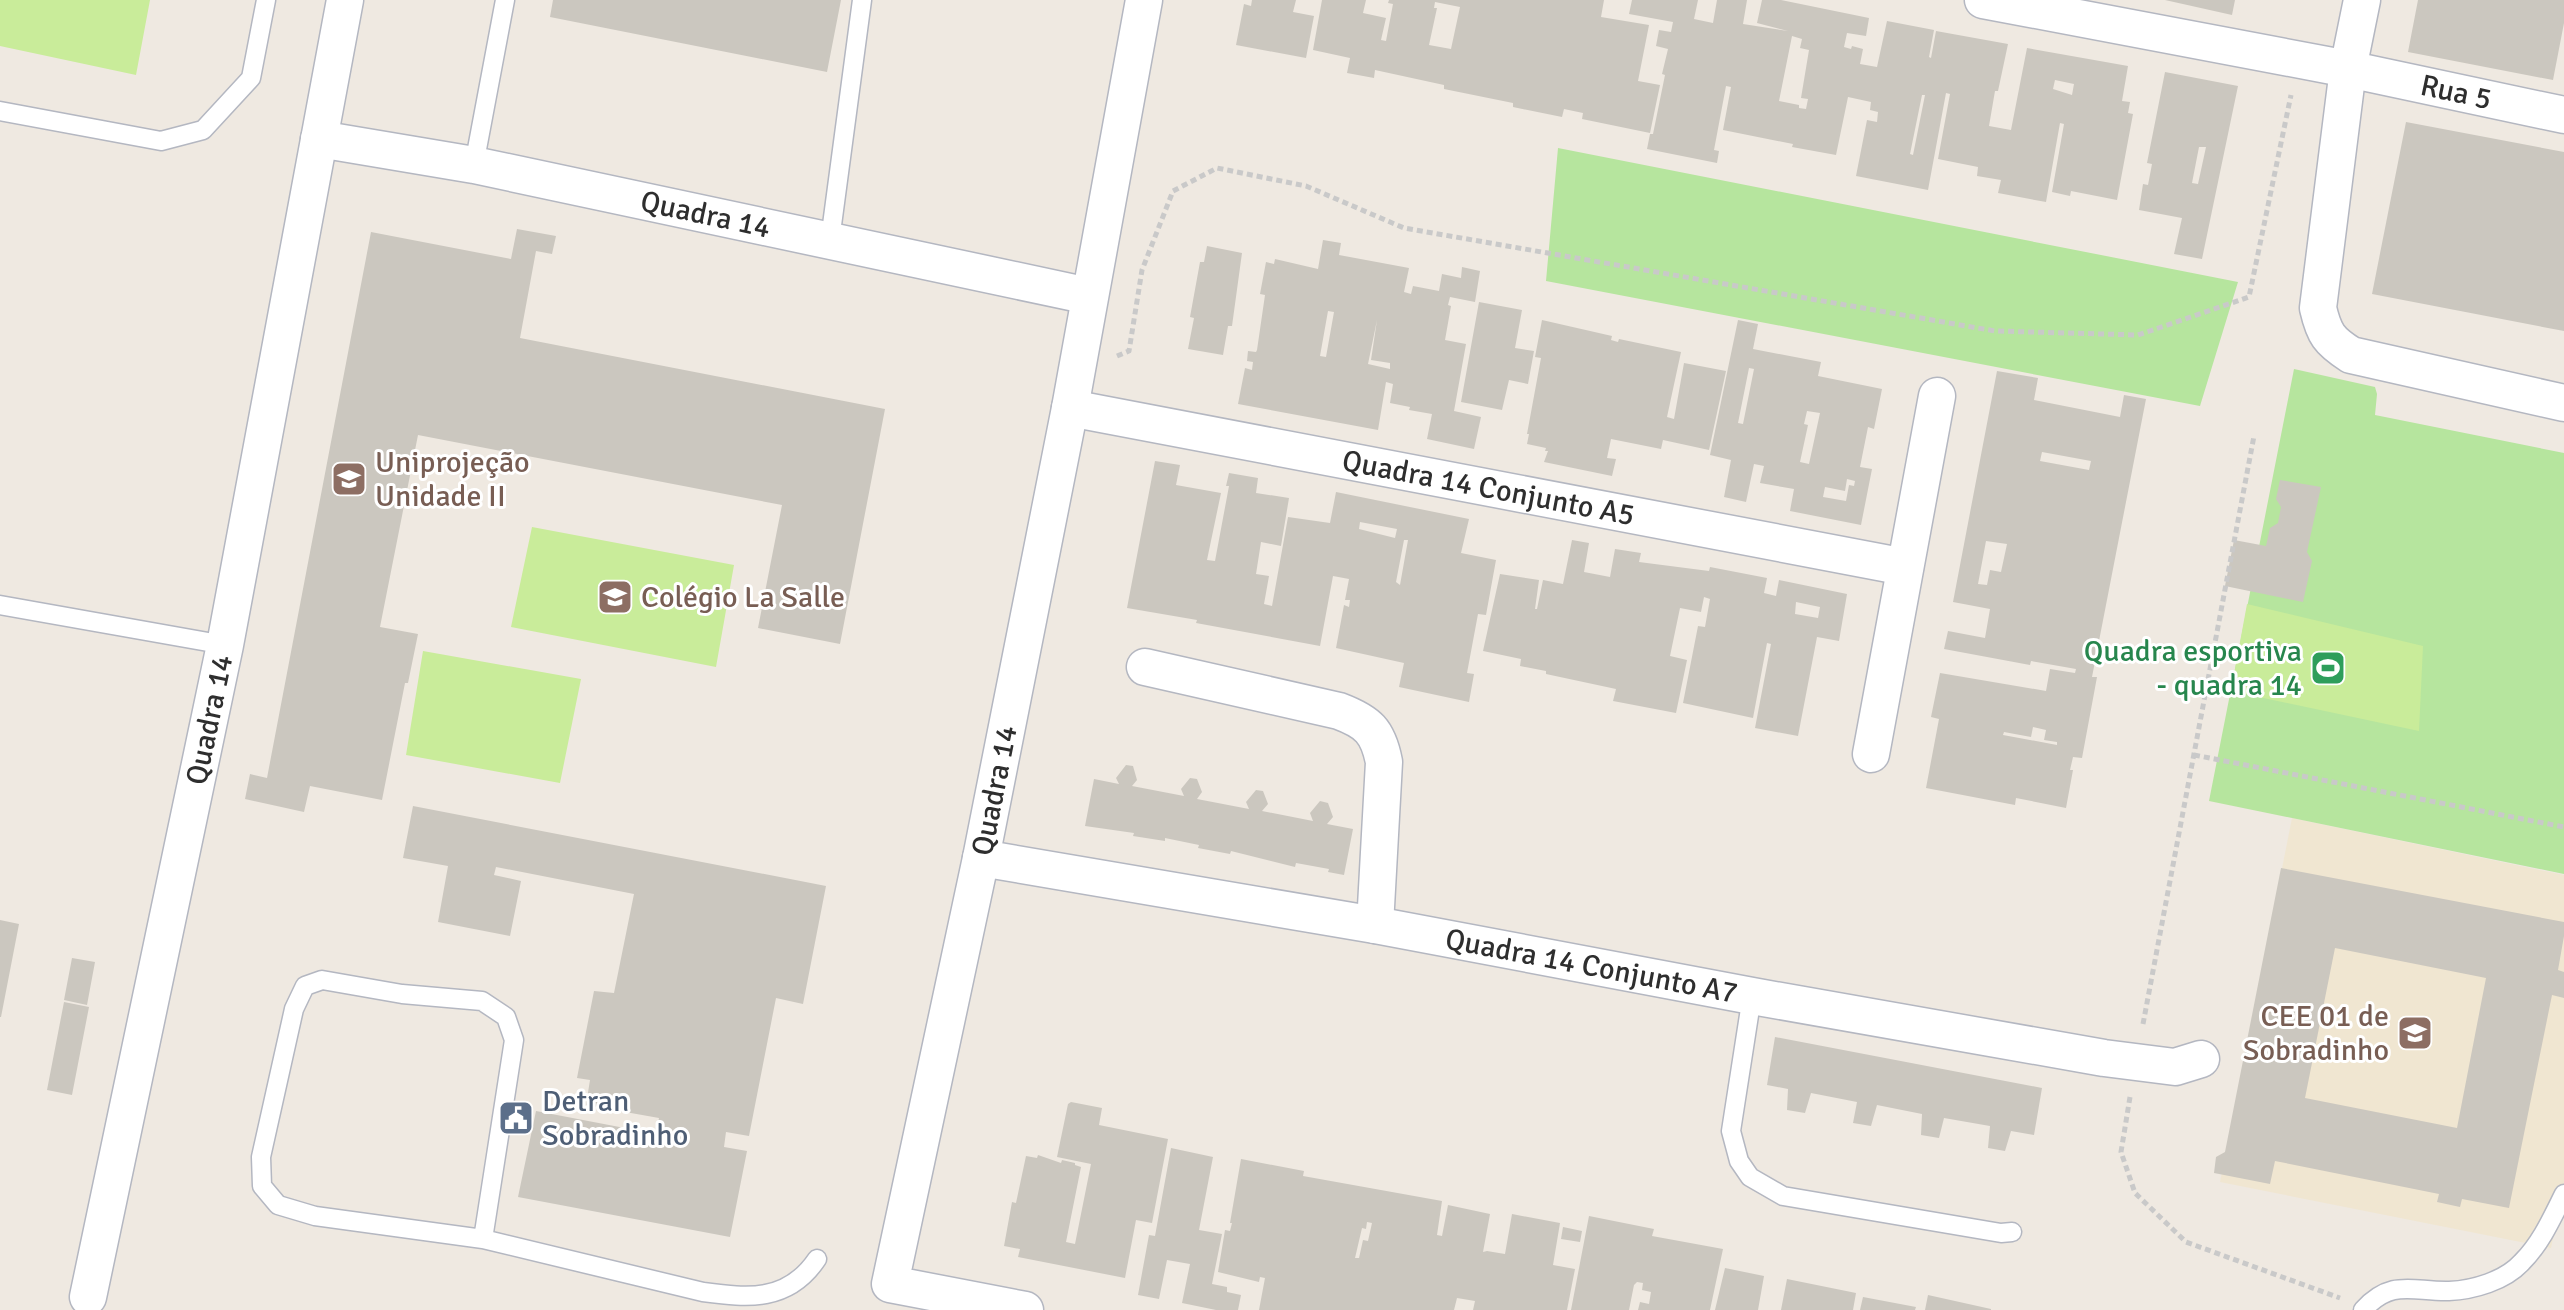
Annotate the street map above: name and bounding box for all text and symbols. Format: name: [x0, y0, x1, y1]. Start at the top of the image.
street label: Rua 5: [2417, 66, 2495, 118]
street label: Quadra 14: [637, 182, 774, 246]
street label: Quadra 14 Conjunto A5: [1339, 442, 1638, 534]
place label: Uniprojeção Unidade II: [375, 444, 530, 515]
school or university icon: Uniprojeção Unidade II: [330, 460, 368, 498]
school or university icon: Colégio La Salle: [596, 578, 634, 616]
place label: Colégio La Salle: [641, 579, 845, 616]
place label: Quadra esportiva - quadra 14: [2084, 633, 2302, 704]
sports icon: Quadra esportiva - quadra 14: [2309, 649, 2347, 687]
street label: Quadra 14: [178, 651, 241, 788]
street label: Quadra 14: [963, 722, 1025, 859]
street label: Quadra 14 Conjunto A7: [1442, 920, 1741, 1011]
place label: CEE 01 de Sobradinho: [2243, 998, 2389, 1069]
school or university icon: CEE 01 de Sobradinho: [2396, 1014, 2434, 1052]
place label: Detran Sobradinho: [542, 1083, 688, 1154]
public building icon: Detran Sobradinho: [497, 1099, 535, 1137]

